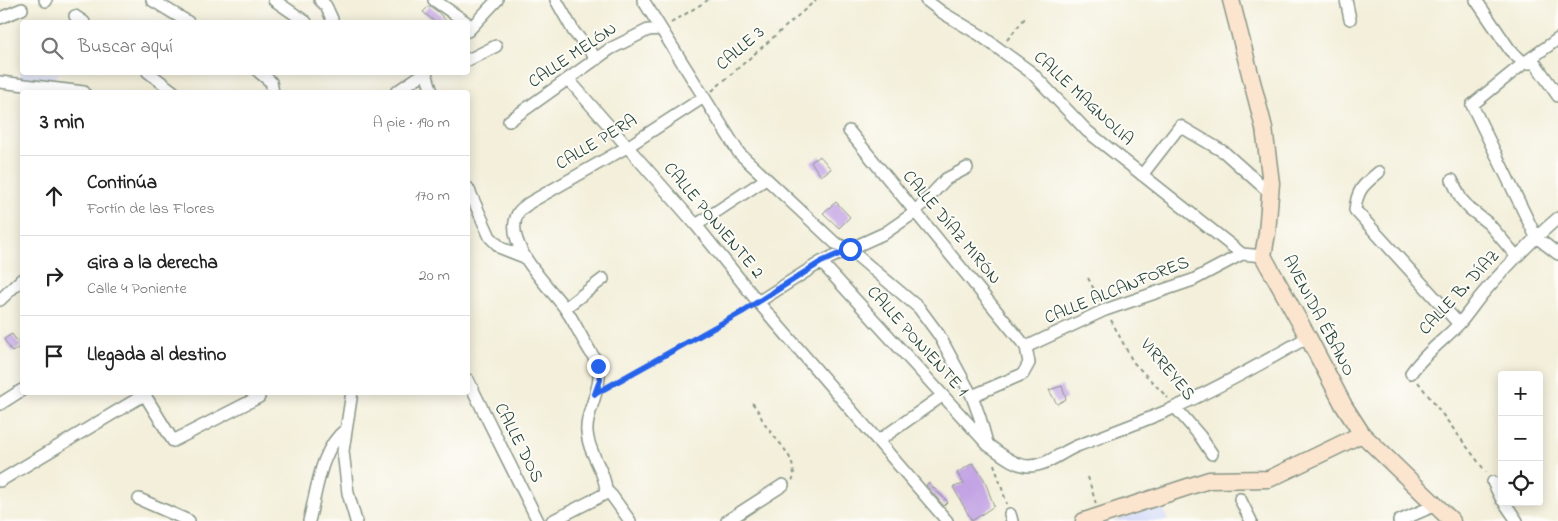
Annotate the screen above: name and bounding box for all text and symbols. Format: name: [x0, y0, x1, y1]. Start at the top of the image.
street label: CALLE MELÓN: [523, 17, 623, 95]
search box: [20, 20, 470, 75]
street label: CALLE 3: [711, 20, 771, 78]
icon: search: [38, 34, 66, 62]
text: Buscar aquí: [78, 34, 173, 61]
street label: CALLE MAGNOLIA: [1027, 46, 1139, 152]
text: 3 min: [40, 108, 84, 138]
street label: CALLE PERA: [551, 108, 643, 178]
text: A pie · 190 m: [373, 111, 450, 135]
street label: CALLE PONIENTE 2: [656, 157, 770, 285]
street label: CALLE DÍAZ MIRÓN: [895, 165, 1007, 291]
text: Continúa: [87, 170, 157, 197]
icon: ahead: [40, 182, 68, 210]
text: 170 m: [415, 184, 450, 208]
text: Fortín de las Flores: [87, 197, 215, 221]
route start: [839, 238, 862, 261]
street label: CALLE B. DÍAZ: [1413, 244, 1507, 342]
text: Gira a la derecha: [87, 250, 218, 277]
street label: CALLE ALCANFORES: [1041, 250, 1193, 332]
street label: AVENIDA ÉBANO: [1275, 251, 1361, 381]
icon: right: [40, 262, 68, 290]
text: 20 m: [419, 264, 450, 288]
text: Calle 4 Poniente: [87, 277, 187, 301]
street label: CALLE PONIENTE 1: [860, 281, 974, 404]
street label: VIRREYES: [1133, 332, 1201, 407]
icon: arrive: [40, 342, 68, 370]
text: Llegada al destino: [87, 342, 226, 369]
route end: [587, 355, 610, 378]
map controls: [1498, 371, 1543, 506]
button: +: [1498, 371, 1543, 416]
street label: CALLE DOS: [487, 399, 549, 487]
button: −: [1498, 416, 1543, 461]
button: locate: [1498, 461, 1543, 506]

